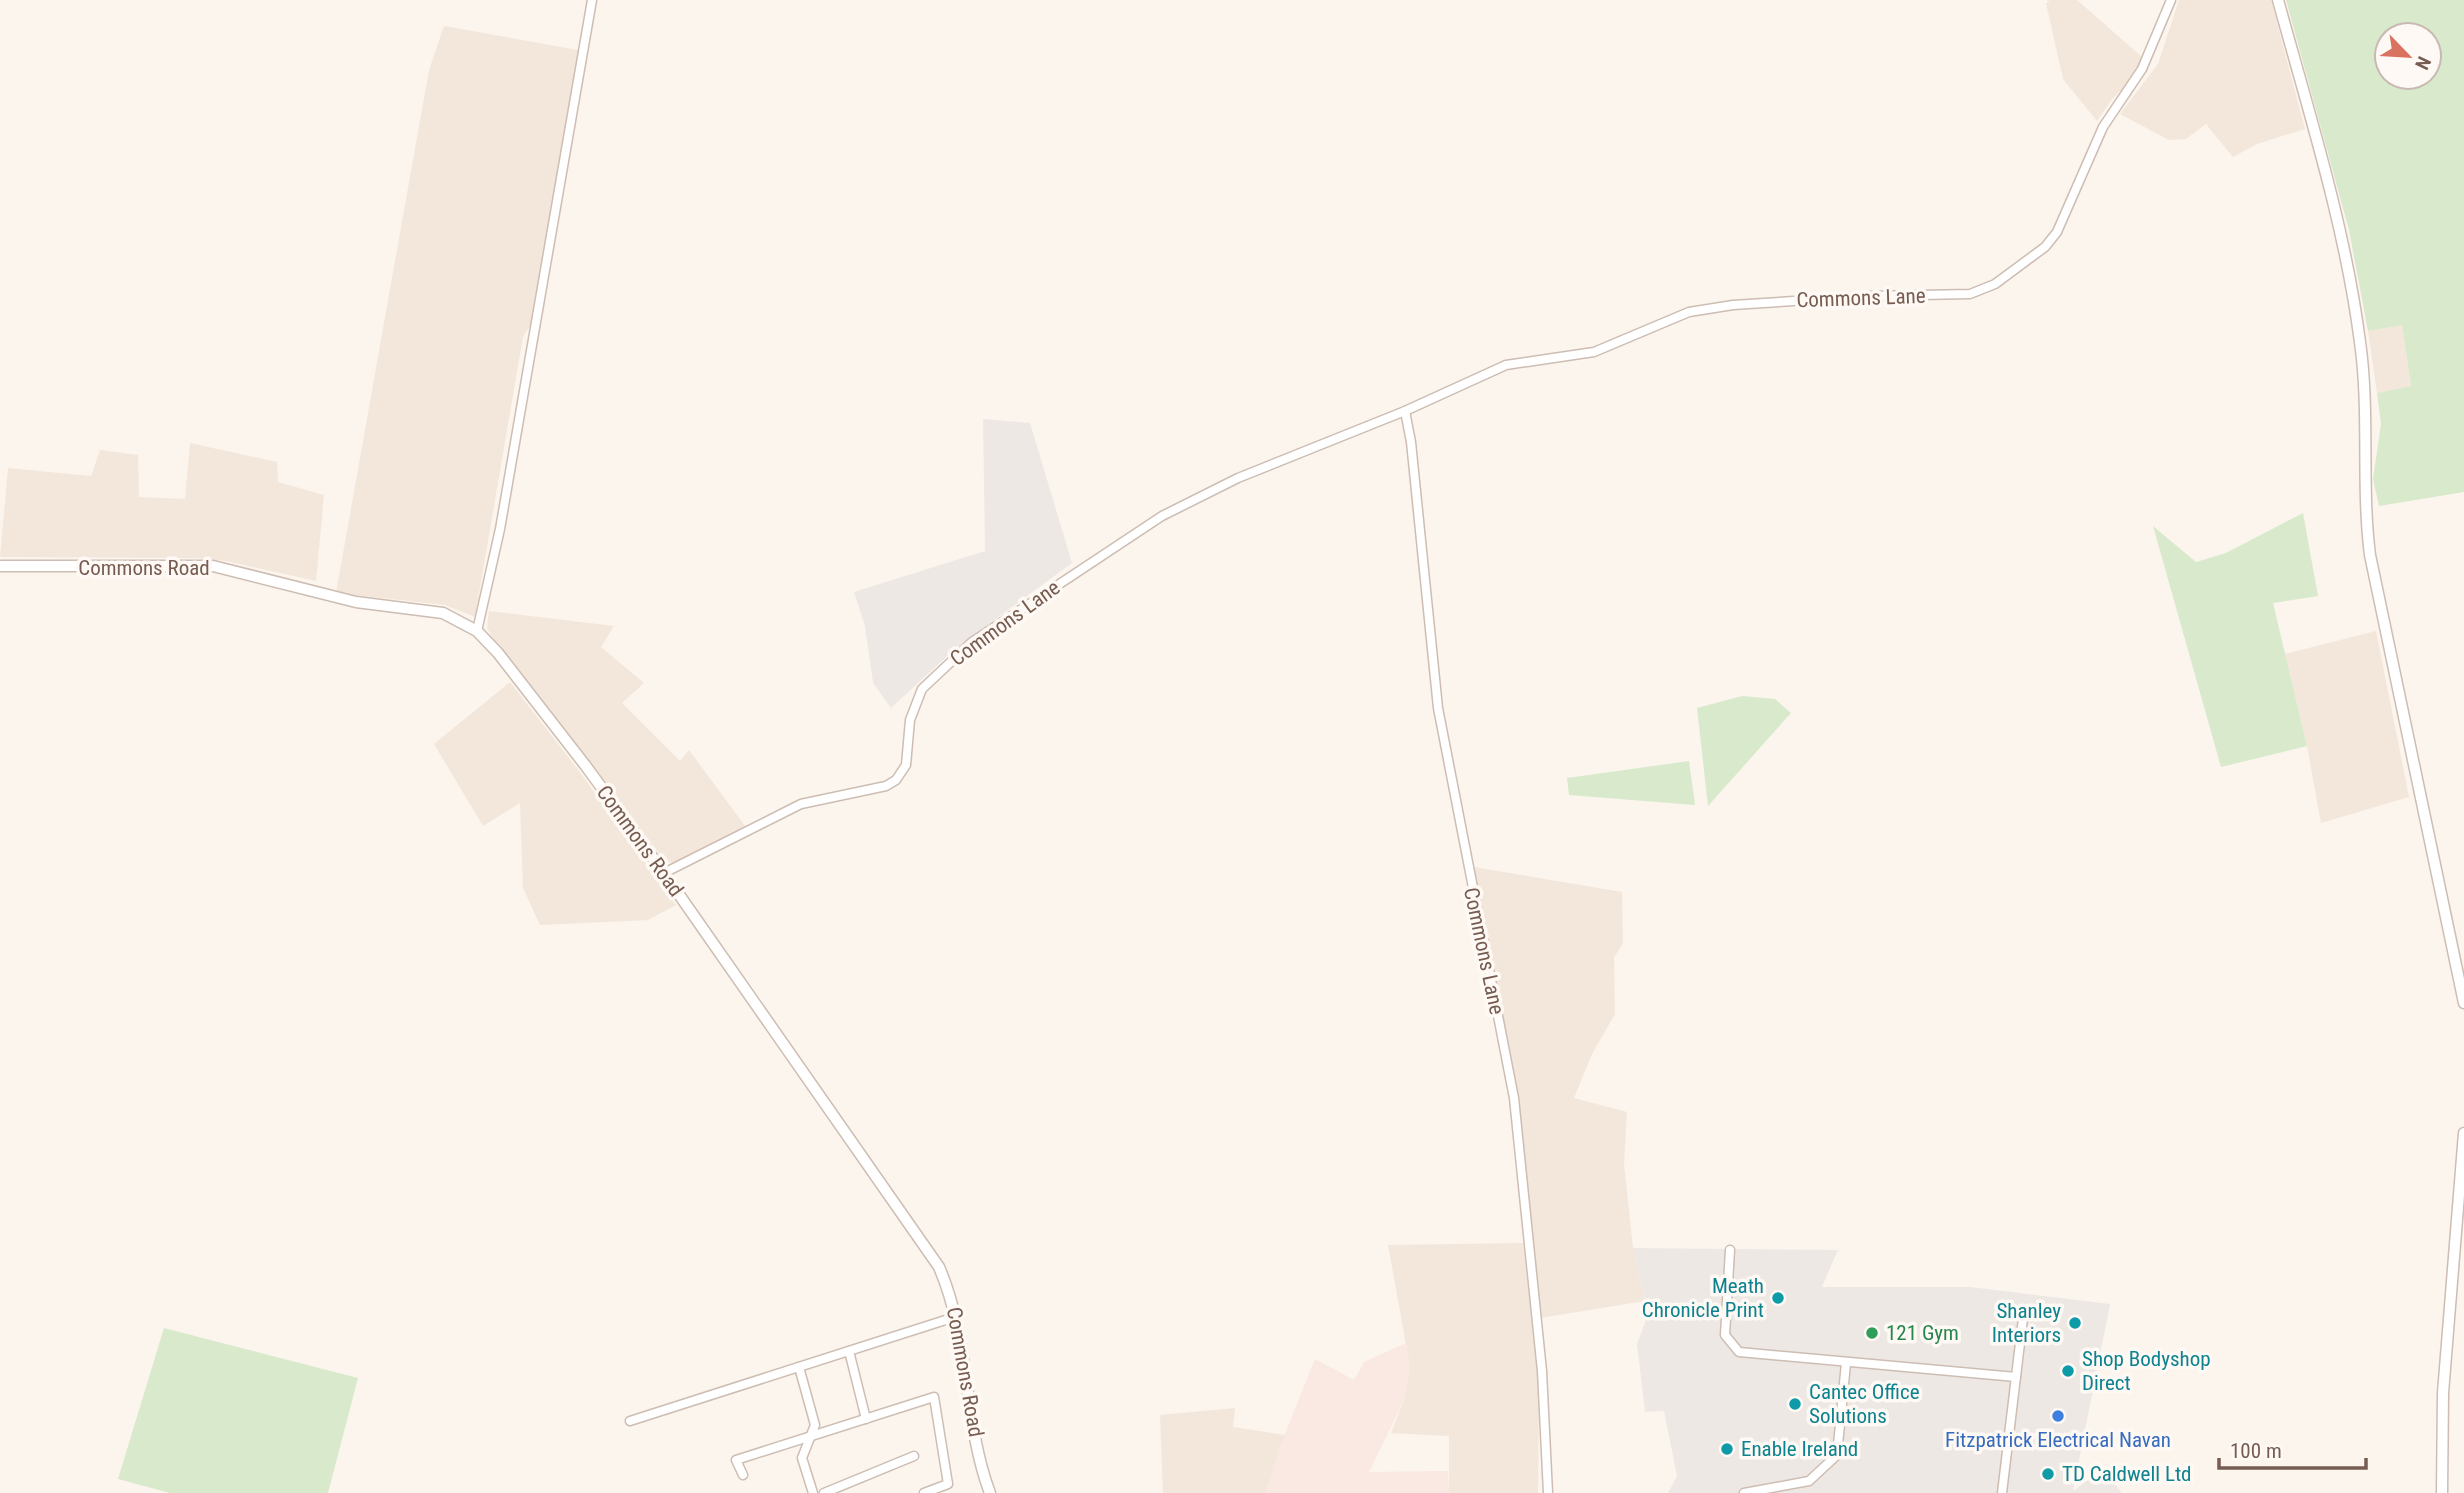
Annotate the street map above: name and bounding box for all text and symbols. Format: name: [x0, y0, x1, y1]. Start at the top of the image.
north arrow: [2373, 21, 2443, 91]
text: N: [2410, 53, 2436, 73]
street label: Commons Lane: [1796, 284, 1926, 312]
street label: Commons Road: [78, 556, 210, 580]
street label: Commons Lane: [946, 575, 1064, 671]
street label: Commons Road: [592, 781, 688, 901]
street label: Commons Lane: [1459, 885, 1509, 1017]
place label: Meath Chronicle Print: [1642, 1274, 1764, 1322]
marker: Meath Chronicle Print: [1770, 1290, 1786, 1306]
place label: Shanley Interiors: [1992, 1299, 2061, 1347]
street label: Commons Road: [942, 1305, 988, 1439]
marker: Shanley Interiors: [2067, 1315, 2083, 1331]
place label: 121 Gym: [1886, 1321, 1959, 1345]
marker: 121 Gym: [1864, 1325, 1880, 1341]
place label: Shop Bodyshop Direct: [2082, 1347, 2211, 1395]
marker: Shop Bodyshop Direct: [2060, 1363, 2076, 1379]
place label: Cantec Office Solutions: [1809, 1380, 1920, 1428]
marker: Cantec Office Solutions: [1787, 1396, 1803, 1412]
marker: Fitzpatrick Electrical Navan: [2050, 1408, 2066, 1424]
scale bar: [2219, 1426, 2366, 1470]
place label: Fitzpatrick Electrical Navan: [1945, 1428, 2171, 1452]
place label: Enable Ireland: [1741, 1437, 1858, 1461]
text: 100 m: [2230, 1439, 2282, 1463]
marker: Enable Ireland: [1719, 1441, 1735, 1457]
place label: TD Caldwell Ltd: [2062, 1462, 2192, 1486]
marker: TD Caldwell Ltd: [2040, 1466, 2056, 1482]

